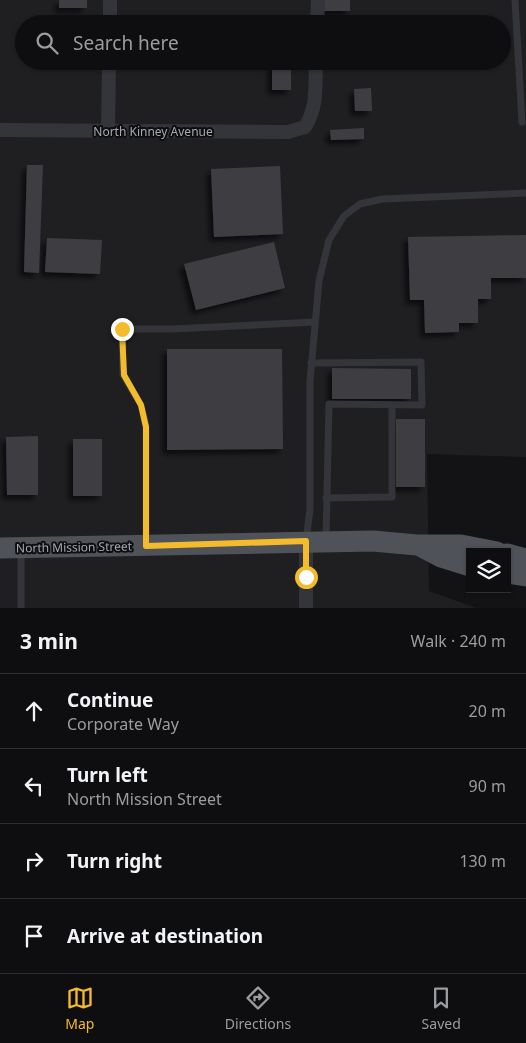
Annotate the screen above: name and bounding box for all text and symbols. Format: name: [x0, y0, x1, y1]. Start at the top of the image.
search box: [15, 15, 511, 70]
icon: search: [33, 29, 61, 57]
text: Search here: [73, 30, 179, 56]
street label: North Kinney Avenue: [93, 123, 213, 140]
route end: [111, 318, 134, 341]
street label: North Mission Street: [16, 537, 133, 557]
map controls: [466, 548, 511, 593]
button: layers: [466, 548, 511, 593]
route start: [295, 566, 318, 589]
text: 3 min: [20, 627, 78, 655]
text: Walk · 240 m: [411, 630, 506, 652]
text: Continue: [67, 687, 153, 713]
icon: ahead: [20, 697, 48, 725]
text: 20 m: [469, 700, 506, 722]
text: Corporate Way: [67, 713, 179, 735]
text: Turn left: [67, 762, 148, 788]
icon: left: [20, 772, 48, 800]
text: 90 m: [469, 775, 506, 797]
text: North Mission Street: [67, 788, 222, 810]
icon: right: [20, 847, 48, 875]
text: Turn right: [67, 848, 162, 874]
text: 130 m: [459, 850, 506, 872]
icon: arrive: [20, 922, 48, 950]
text: Arrive at destination: [67, 923, 263, 949]
tab: Map: [65, 984, 94, 1033]
tab: Directions: [225, 984, 291, 1033]
tab: Saved: [422, 984, 461, 1033]

